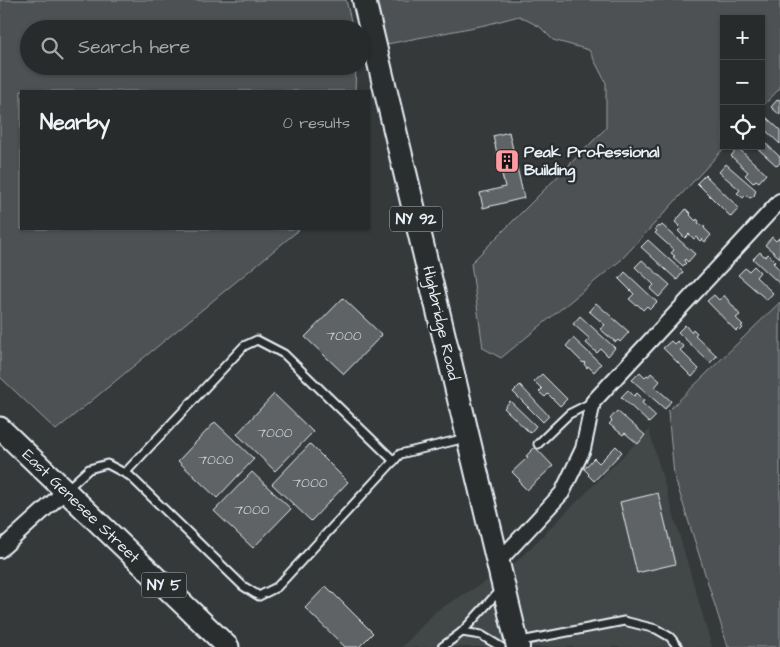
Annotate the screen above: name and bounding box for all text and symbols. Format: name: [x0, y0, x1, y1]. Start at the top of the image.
map controls: [720, 15, 765, 150]
button: +: [720, 15, 765, 60]
search box: [20, 20, 370, 75]
icon: search: [38, 34, 66, 62]
text: Search here: [78, 34, 190, 61]
button: −: [720, 60, 765, 105]
button: locate: [720, 105, 765, 150]
text: Nearby: [40, 108, 110, 137]
text: 0 results: [283, 112, 350, 134]
place label: Peak Professional Building: [524, 141, 660, 183]
building icon: Peak Professional Building: [494, 148, 520, 174]
road number: NY 92: [390, 206, 442, 232]
street label: Highbridge Road: [416, 264, 465, 383]
house number: 7000: [326, 326, 362, 346]
house number: 7000: [257, 423, 293, 443]
street label: East Genesee Street: [17, 444, 145, 568]
house number: 7000: [198, 450, 234, 470]
house number: 7000: [292, 473, 328, 493]
house number: 7000: [234, 500, 270, 520]
road number: NY 5: [142, 572, 186, 598]

